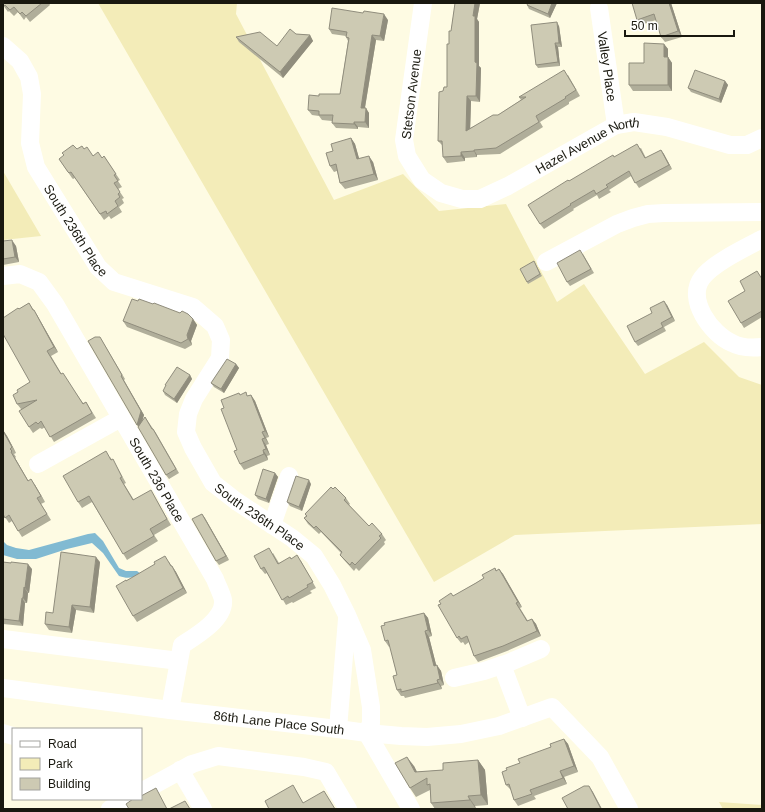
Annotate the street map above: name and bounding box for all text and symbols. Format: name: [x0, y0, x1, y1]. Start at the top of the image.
scale bar: [625, 12, 734, 38]
text: 50 m: [631, 19, 658, 33]
street label: Valley Place: [594, 30, 619, 102]
street label: Stetson Avenue: [399, 48, 424, 140]
street label: Hazel Avenue North: [533, 115, 641, 177]
street label: South 236th Place: [41, 182, 110, 280]
street label: South 236 Place: [126, 435, 187, 525]
street label: South 236th Place: [212, 480, 308, 553]
street label: 86th Lane Place South: [213, 708, 345, 738]
legend: [12, 728, 142, 800]
text: Road: [48, 737, 77, 751]
text: Park: [48, 757, 74, 771]
text: Building: [48, 777, 91, 791]

